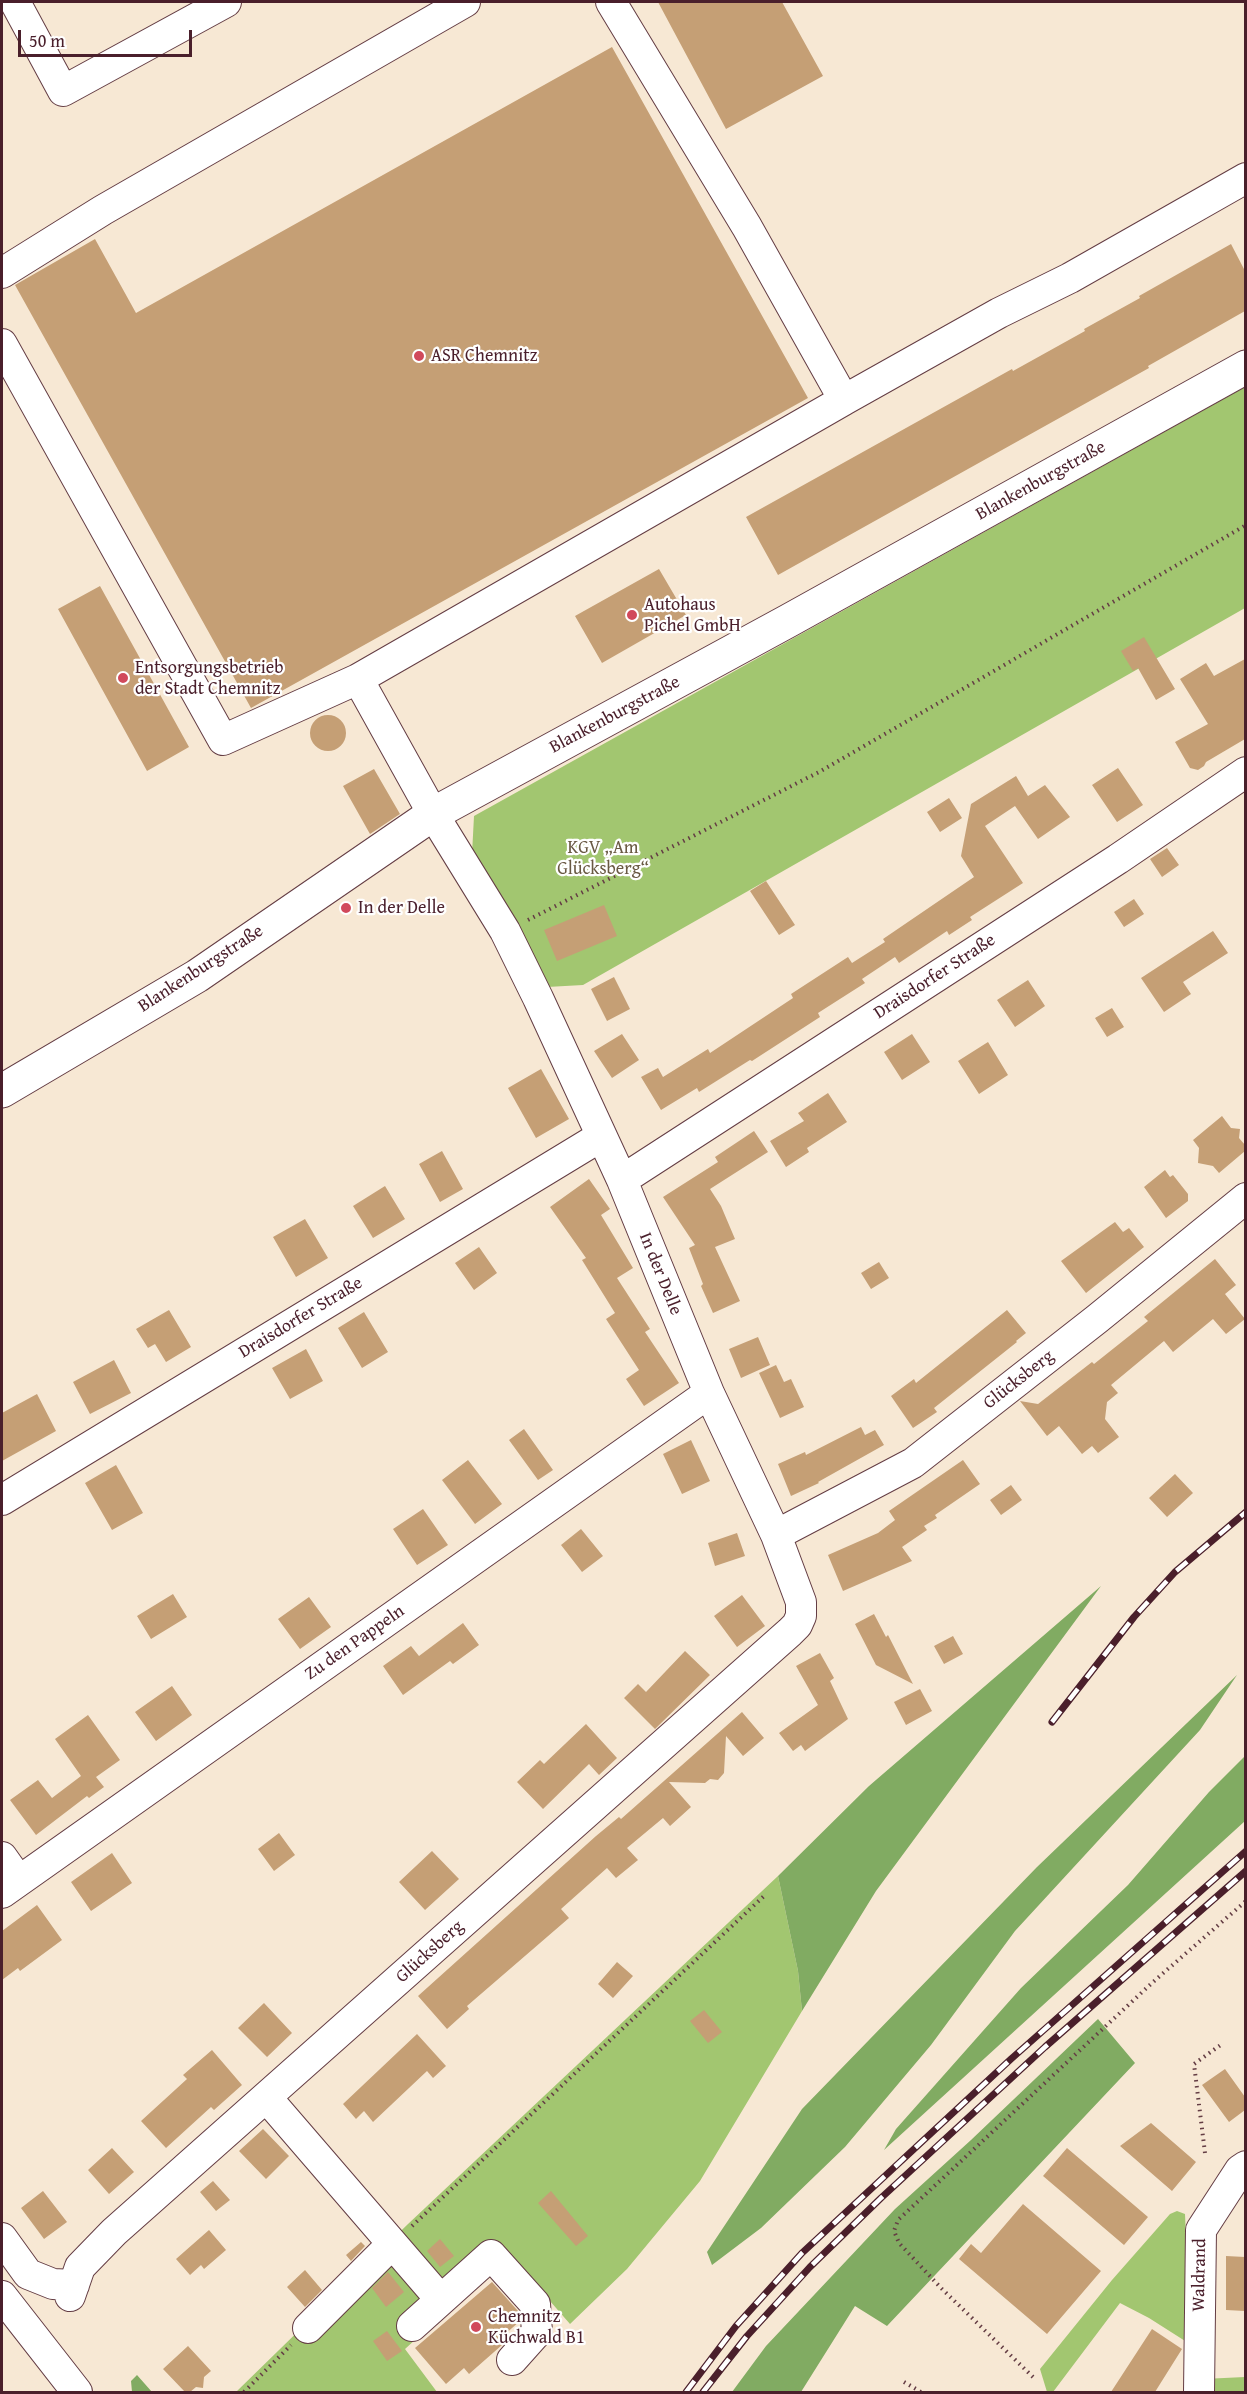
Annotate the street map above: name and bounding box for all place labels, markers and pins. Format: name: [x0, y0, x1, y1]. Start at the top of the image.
place label: ASR Chemnitz: [431, 345, 537, 367]
marker: ASR Chemnitz: [412, 349, 426, 363]
place label: Autohaus Pichel GmbH: [644, 594, 741, 636]
marker: Autohaus Pichel GmbH: [625, 608, 639, 622]
place label: Entsorgungsbetrieb der Stadt Chemnitz: [135, 657, 284, 700]
marker: Entsorgungsbetrieb der Stadt Chemnitz: [116, 671, 130, 685]
place label: In der Delle: [358, 897, 445, 919]
marker: In der Delle: [339, 901, 353, 915]
place label: Chemnitz Küchwald B1: [488, 2306, 585, 2348]
marker: Chemnitz Küchwald B1: [469, 2320, 483, 2334]

